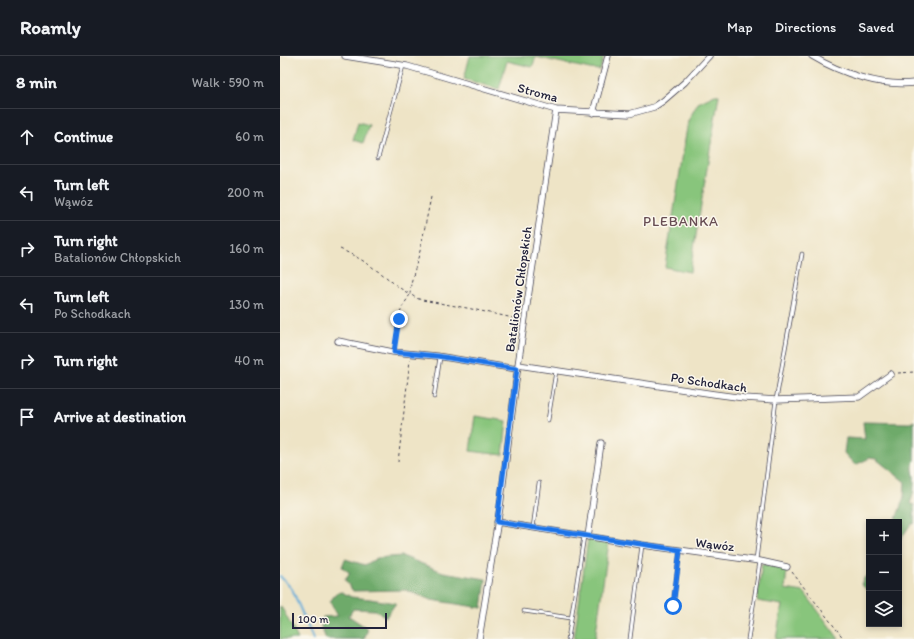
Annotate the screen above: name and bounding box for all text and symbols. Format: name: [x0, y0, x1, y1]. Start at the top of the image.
text: Roamly: [20, 16, 81, 39]
text: Map: [727, 19, 753, 36]
text: Directions: [775, 19, 836, 36]
text: Saved: [858, 19, 894, 36]
text: 8 min: [16, 72, 57, 92]
text: Walk · 590 m: [192, 75, 264, 90]
street label: Stroma: [516, 80, 560, 105]
icon: ahead: [16, 126, 38, 148]
text: Continue: [54, 128, 113, 146]
text: 60 m: [235, 129, 264, 144]
text: Turn left: [54, 176, 109, 194]
icon: left: [16, 182, 38, 204]
text: 200 m: [227, 185, 264, 200]
text: Wąwóz: [54, 194, 93, 209]
district label: PLEBANKA: [643, 213, 719, 230]
street label: Batalionów Chłopskich: [502, 225, 535, 353]
text: Turn right: [54, 232, 118, 250]
icon: right: [16, 238, 38, 260]
text: 160 m: [229, 241, 264, 256]
text: Batalionów Chłopskich: [54, 250, 181, 265]
text: Turn left: [54, 288, 109, 306]
icon: left: [16, 294, 38, 316]
text: 130 m: [229, 297, 264, 312]
text: Po Schodkach: [54, 306, 131, 321]
route end: [390, 310, 408, 328]
icon: right: [16, 350, 38, 372]
text: Turn right: [54, 352, 118, 370]
text: 40 m: [234, 353, 264, 368]
street label: Po Schodkach: [670, 370, 748, 395]
icon: arrive: [16, 406, 38, 428]
text: Arrive at destination: [54, 408, 186, 426]
map controls: [866, 519, 902, 627]
button: +: [866, 519, 902, 555]
street label: Wąwóz: [695, 535, 735, 554]
button: −: [866, 555, 902, 591]
button: layers: [866, 591, 902, 627]
route start: [664, 597, 682, 615]
scale bar: [292, 611, 387, 630]
text: 100 m: [298, 613, 328, 626]

